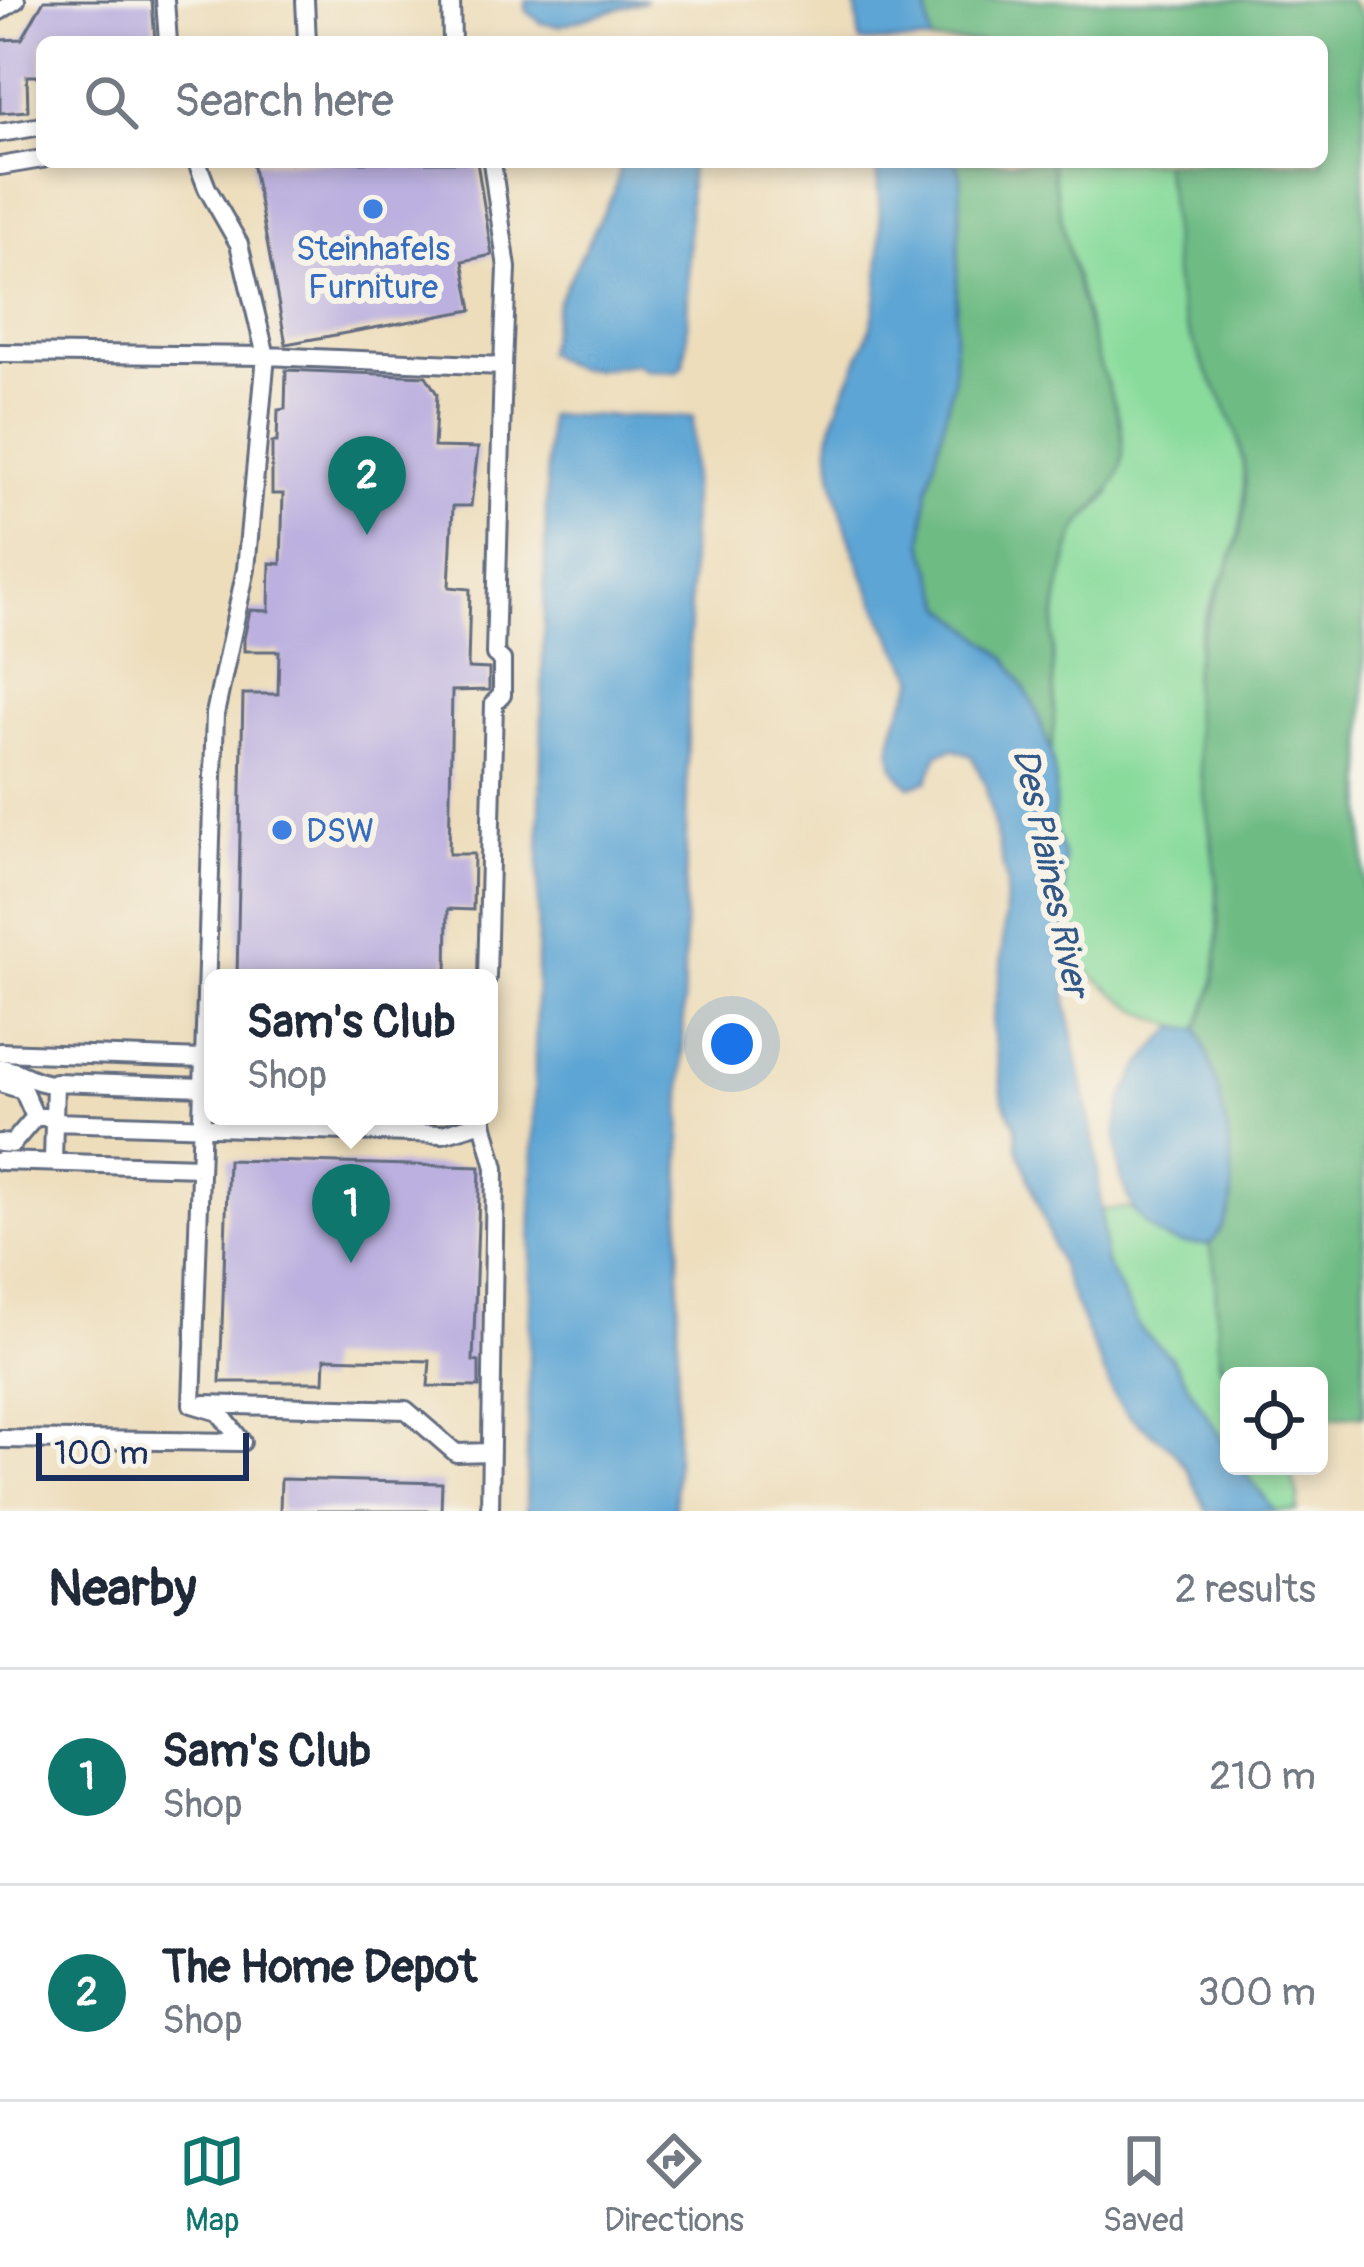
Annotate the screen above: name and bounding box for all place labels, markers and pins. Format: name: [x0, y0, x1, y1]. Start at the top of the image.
marker: Steinhafels Furniture: [360, 196, 386, 222]
place label: Steinhafels Furniture: [296, 229, 450, 308]
pin: 2: [328, 436, 406, 535]
place label: DSW: [306, 811, 374, 852]
marker: DSW: [269, 817, 295, 843]
pin: 1: [312, 1164, 390, 1263]

